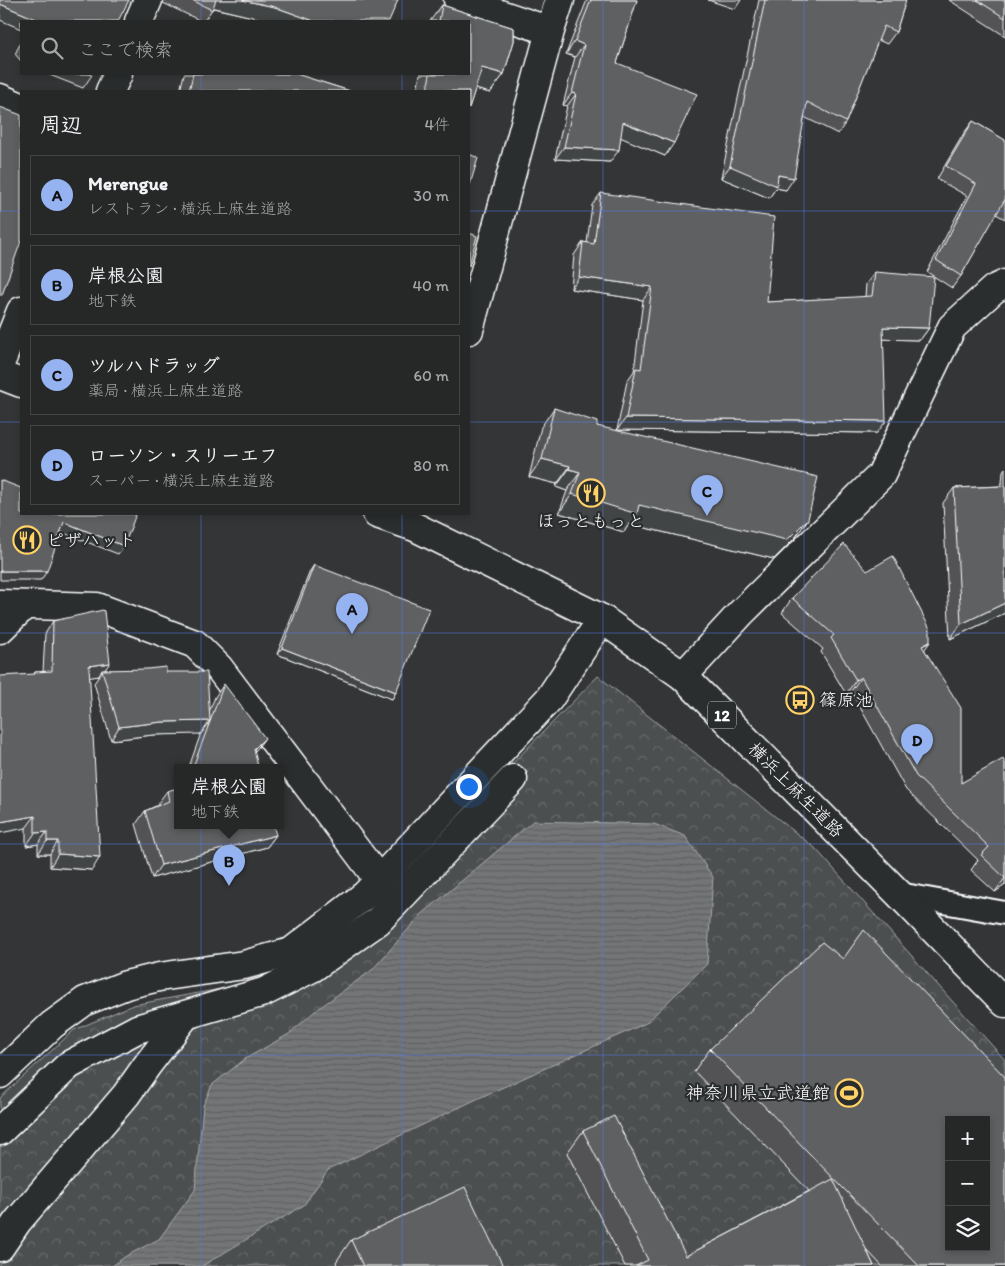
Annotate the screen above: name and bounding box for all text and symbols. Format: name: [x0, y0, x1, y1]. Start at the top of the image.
search box: [20, 20, 470, 75]
icon: search: [38, 34, 66, 62]
text: ここで検索: [78, 38, 173, 61]
text: 周辺: [40, 112, 82, 137]
text: 4件: [424, 115, 450, 134]
text: Merengue: [88, 172, 168, 195]
text: A: [52, 186, 62, 205]
text: 30 m: [413, 186, 449, 205]
text: レストラン · 横浜上麻生道路: [88, 199, 292, 218]
text: 岸根公園: [88, 264, 164, 287]
text: B: [52, 276, 62, 295]
text: 40 m: [412, 276, 449, 295]
text: 地下鉄: [88, 291, 136, 310]
text: ツルハドラッグ: [88, 354, 220, 377]
text: C: [52, 366, 62, 385]
text: 60 m: [414, 366, 449, 385]
text: 薬局 · 横浜上麻生道路: [88, 381, 243, 400]
text: ローソン・スリーエフ: [88, 444, 278, 467]
text: D: [52, 456, 62, 475]
text: 80 m: [413, 456, 449, 475]
text: スーパー · 横浜上麻生道路: [88, 471, 274, 490]
pin: C: [691, 475, 723, 516]
restaurant icon: ほっともっと: [576, 478, 606, 508]
place label: ほっともっと: [537, 510, 645, 532]
restaurant icon: ピザハット: [12, 525, 42, 555]
place label: ピザハット: [46, 529, 136, 551]
pin: A: [336, 593, 368, 634]
bus stop icon: 篠原池: [785, 685, 815, 715]
place label: 篠原池: [819, 689, 873, 711]
road number: 12: [708, 702, 736, 728]
pin: D: [901, 724, 933, 765]
street label: 横浜上麻生道路: [744, 738, 848, 842]
popup: [174, 764, 284, 829]
your location: [456, 774, 482, 800]
text: 岸根公園: [191, 775, 267, 798]
text: 地下鉄: [191, 802, 239, 821]
pin: B: [213, 845, 245, 886]
sports icon: 神奈川県立武道館: [834, 1078, 864, 1108]
place label: 神奈川県立武道館: [686, 1082, 830, 1104]
map controls: [945, 1116, 990, 1251]
button: +: [945, 1116, 990, 1161]
button: −: [945, 1161, 990, 1206]
button: layers: [945, 1206, 990, 1251]

